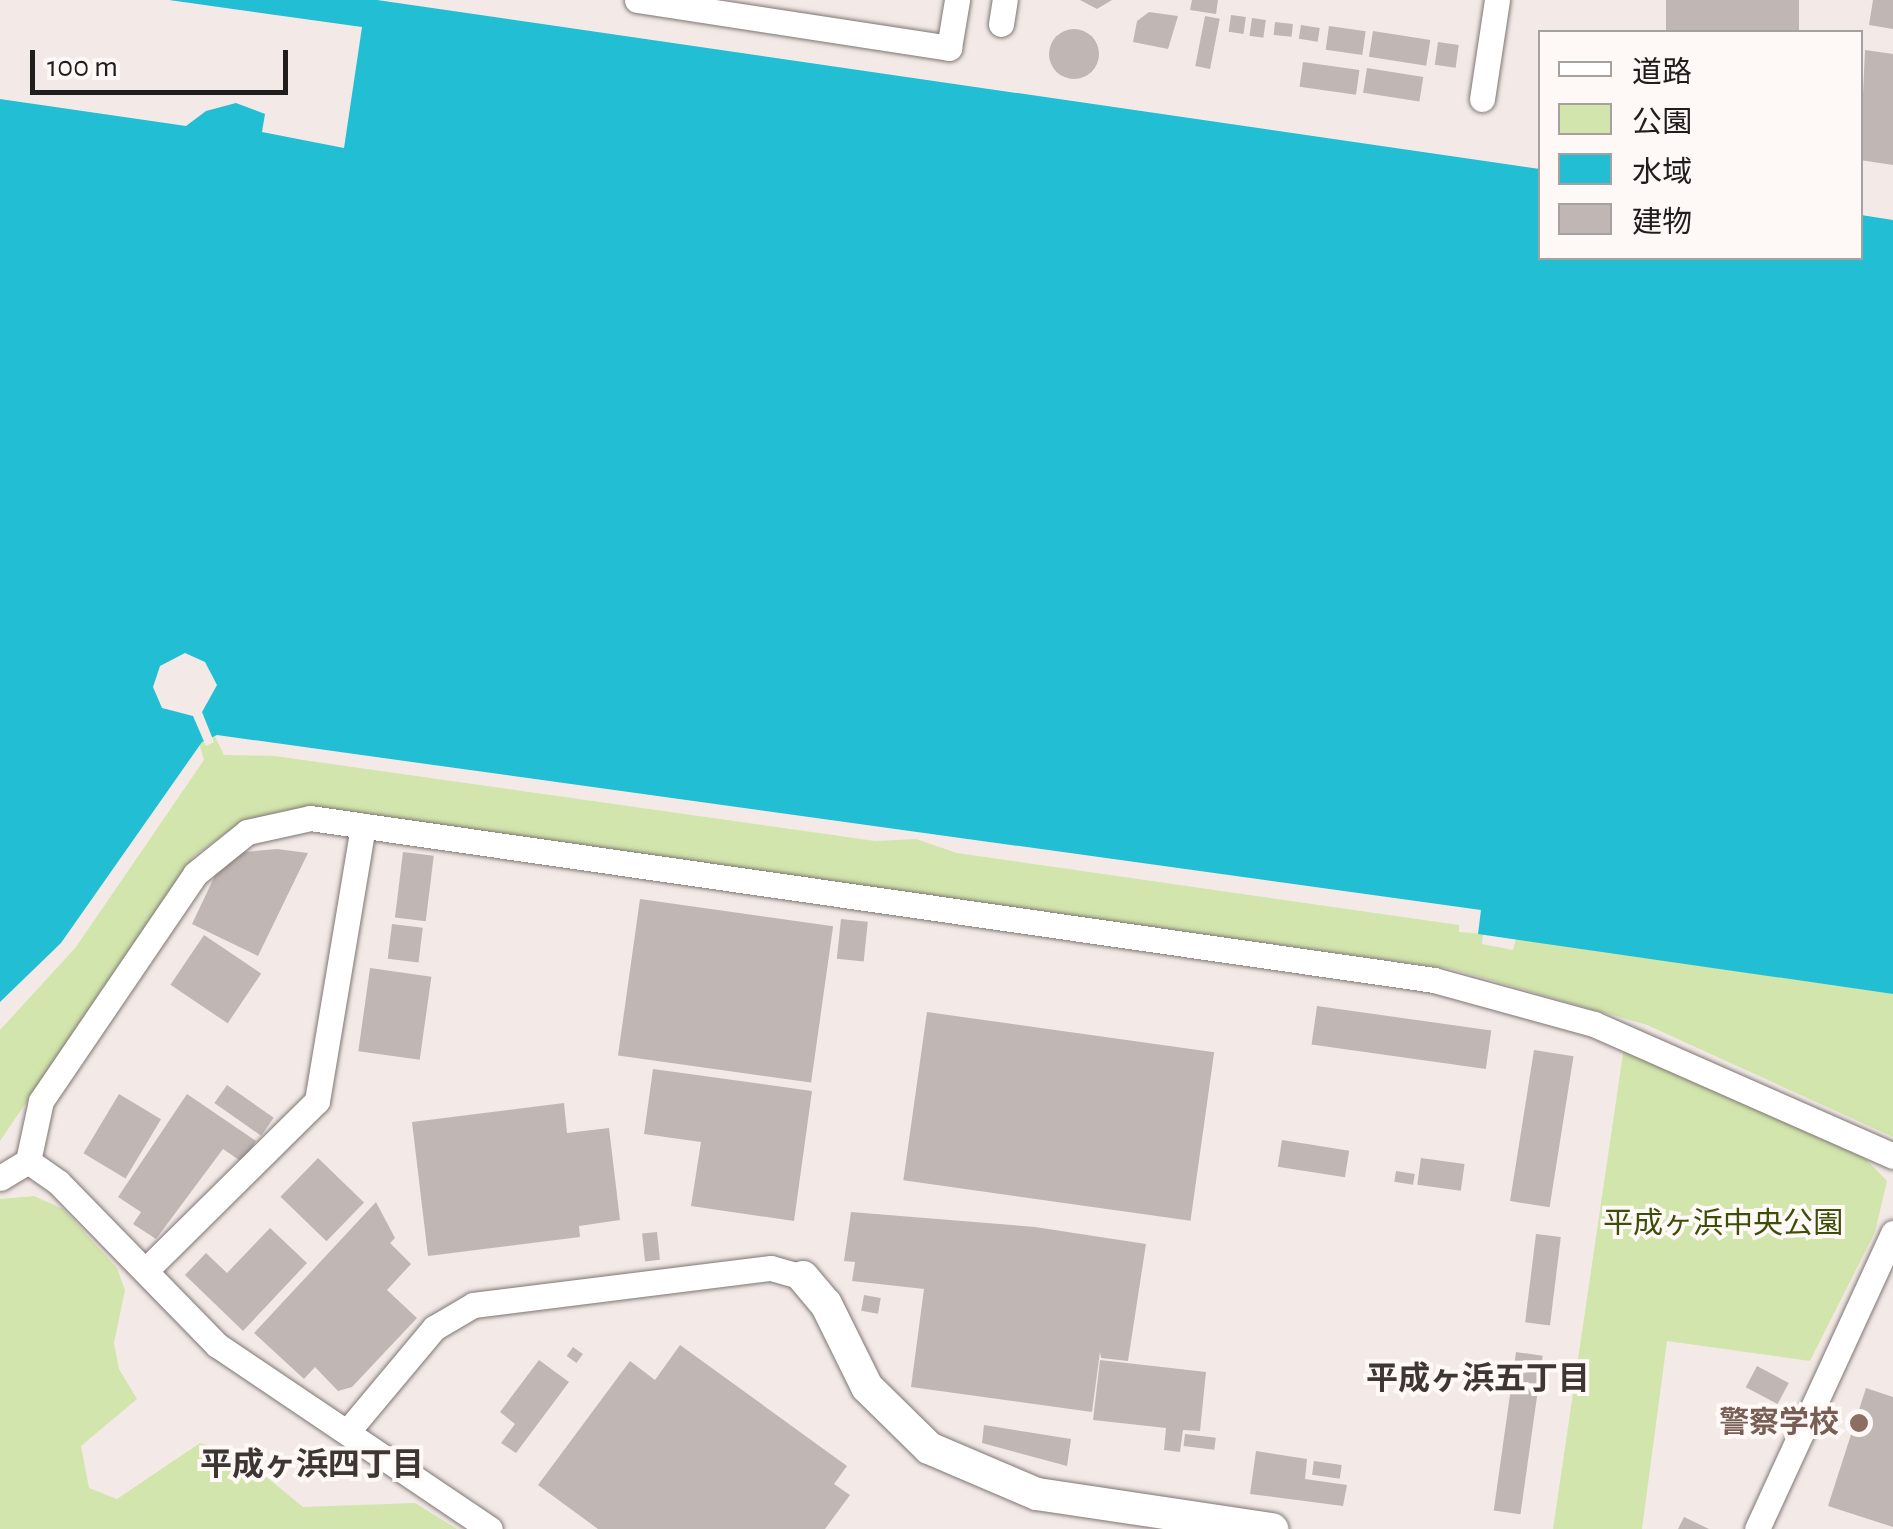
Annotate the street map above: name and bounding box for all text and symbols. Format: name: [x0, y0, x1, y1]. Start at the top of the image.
scale bar: [35, 30, 292, 92]
legend: [1538, 30, 1863, 260]
text: 100 m: [47, 52, 118, 82]
text: 道路: [1632, 58, 1692, 88]
text: 公園: [1632, 108, 1692, 138]
text: 水域: [1632, 158, 1692, 188]
text: 建物: [1632, 208, 1692, 238]
park label: 平成ヶ浜中央公園: [1603, 1206, 1843, 1242]
district label: 平成ヶ浜五丁目: [1366, 1360, 1590, 1398]
place label: 警察学校: [1719, 1405, 1839, 1441]
marker: 警察学校: [1848, 1412, 1870, 1434]
district label: 平成ヶ浜四丁目: [200, 1446, 424, 1484]

